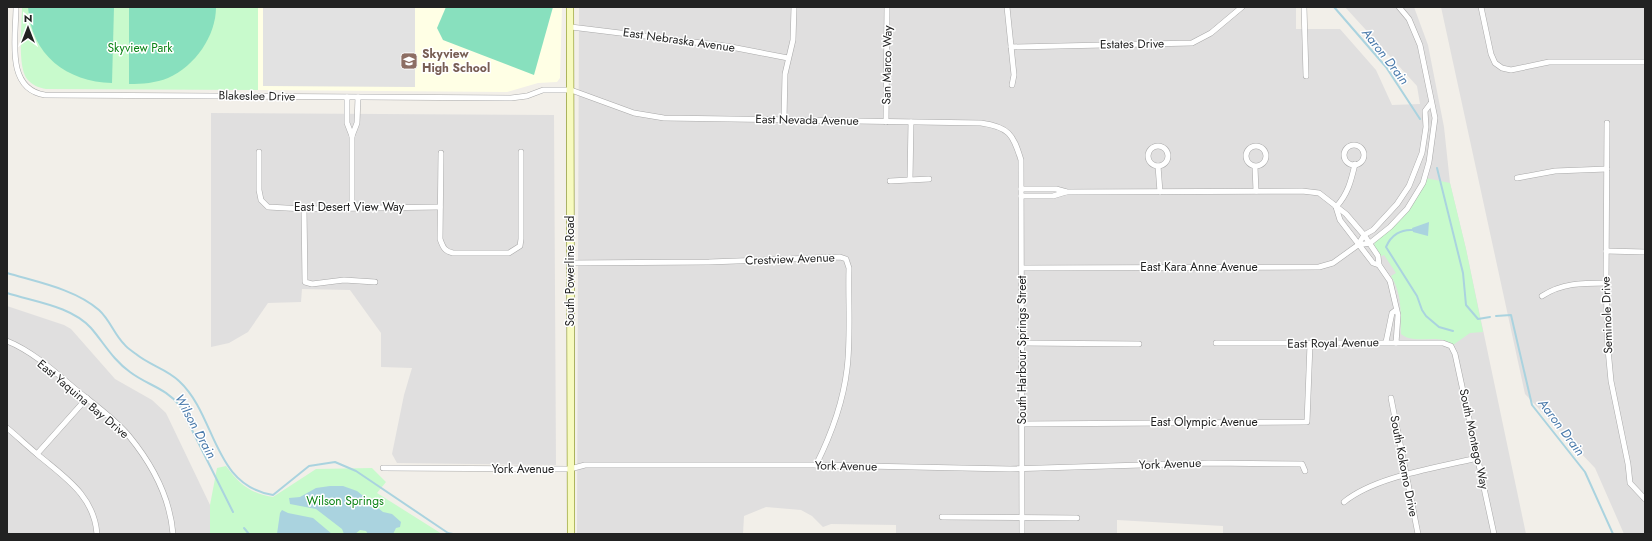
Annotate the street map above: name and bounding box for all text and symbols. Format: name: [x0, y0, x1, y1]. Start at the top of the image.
north arrow: [8, 8, 48, 48]
text: N: [24, 10, 32, 26]
street label: East Nebraska Avenue: [622, 23, 736, 57]
water label: Aaron Drain: [1357, 23, 1414, 89]
street label: San Marco Way: [877, 25, 897, 105]
street label: Estates Drive: [1100, 34, 1164, 54]
park label: Skyview Park: [107, 39, 173, 57]
place label: Skyview High School: [422, 45, 490, 77]
school or university icon: Skyview High School: [399, 51, 419, 71]
street label: Blakeslee Drive: [218, 86, 296, 106]
street label: East Nevada Avenue: [755, 110, 859, 130]
street label: East Desert View Way: [294, 198, 405, 216]
street label: South Powerline Road: [561, 216, 579, 326]
street label: Crestview Avenue: [745, 248, 835, 270]
street label: East Kara Anne Avenue: [1140, 258, 1258, 276]
street label: South Harbour Springs Street: [1013, 275, 1031, 424]
street label: Seminole Drive: [1597, 276, 1617, 354]
street label: East Royal Avenue: [1287, 333, 1379, 353]
street label: East Yaquina Bay Drive: [33, 355, 133, 443]
street label: South Montego Way: [1455, 387, 1494, 492]
water label: Wilson Drain: [170, 391, 221, 462]
water label: Aaron Drain: [1533, 394, 1590, 460]
street label: East Olympic Avenue: [1150, 413, 1258, 431]
street label: South Kokomo Drive: [1385, 414, 1423, 518]
street label: York Avenue: [1138, 454, 1202, 474]
street label: York Avenue: [815, 456, 877, 476]
street label: York Avenue: [492, 460, 554, 478]
park label: Wilson Springs: [306, 492, 384, 510]

